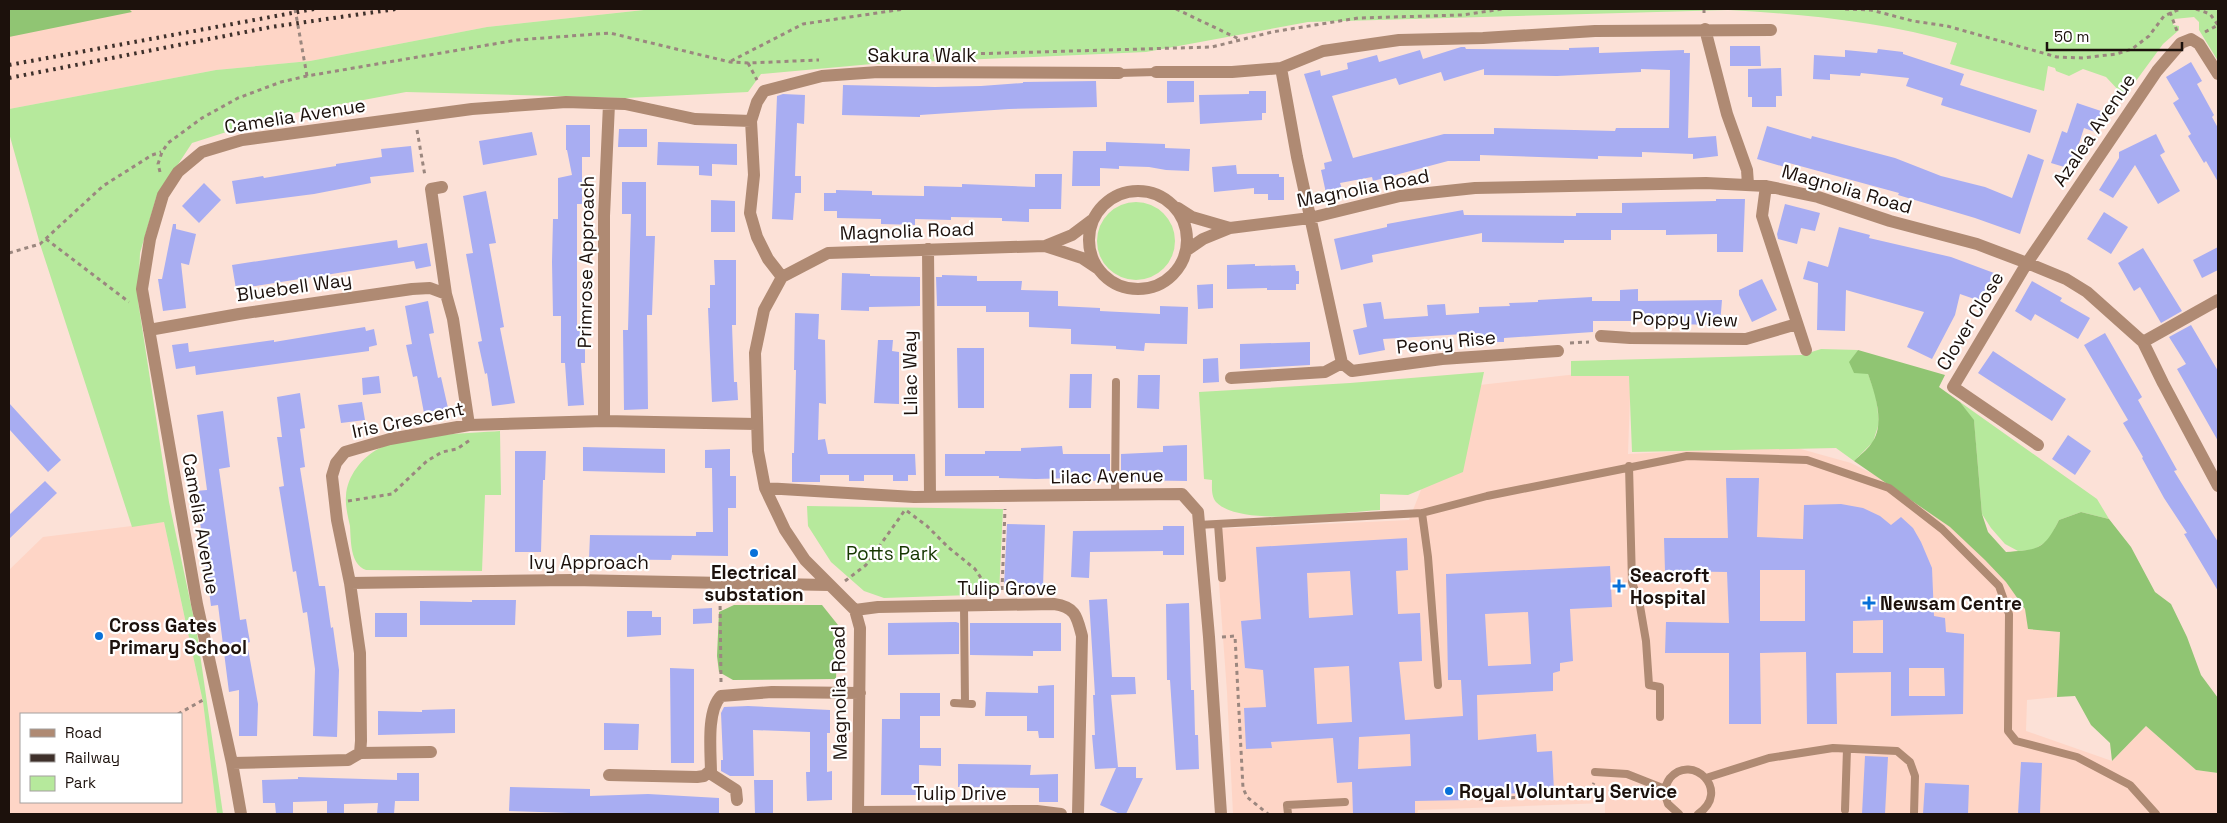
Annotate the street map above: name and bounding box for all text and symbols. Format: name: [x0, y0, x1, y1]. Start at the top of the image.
scale bar: [2047, 20, 2182, 52]
text: 50 m: [2054, 27, 2089, 46]
street label: Sakura Walk: [867, 43, 977, 68]
street label: Azalea Avenue: [2047, 69, 2141, 191]
street label: Camelia Avenue: [223, 92, 367, 140]
street label: Magnolia Road: [1779, 158, 1915, 220]
street label: Magnolia Road: [1295, 163, 1431, 213]
street label: Primrose Approach: [572, 175, 600, 349]
street label: Magnolia Road: [839, 216, 975, 246]
street label: Bluebell Way: [235, 267, 353, 307]
street label: Clover Close: [1931, 267, 2009, 375]
street label: Poppy View: [1632, 306, 1738, 332]
street label: Peony Rise: [1395, 324, 1497, 360]
street label: Lilac Way: [897, 330, 923, 416]
street label: Iris Crescent: [349, 396, 467, 444]
street label: Camelia Avenue: [176, 452, 226, 596]
street label: Lilac Avenue: [1050, 463, 1164, 489]
park label: Potts Park: [846, 541, 938, 566]
marker: Electrical substation: [748, 547, 760, 559]
street label: Ivy Approach: [529, 550, 649, 575]
place label: Electrical substation: [704, 560, 804, 607]
place label: Seacroft Hospital: [1630, 563, 1710, 610]
street label: Tulip Grove: [957, 576, 1057, 601]
marker: Seacroft Hospital: [1612, 579, 1626, 593]
place label: Newsam Centre: [1880, 591, 2022, 616]
marker: Newsam Centre: [1862, 596, 1876, 610]
place label: Cross Gates Primary School: [109, 613, 247, 660]
street label: Magnolia Road: [825, 626, 853, 760]
marker: Cross Gates Primary School: [93, 630, 105, 642]
legend: [20, 713, 182, 803]
text: Road: [65, 723, 102, 742]
text: Railway: [65, 748, 120, 767]
text: Park: [65, 773, 96, 792]
place label: Royal Voluntary Service: [1459, 779, 1677, 804]
street label: Tulip Drive: [913, 781, 1007, 806]
marker: Royal Voluntary Service: [1443, 785, 1455, 797]

